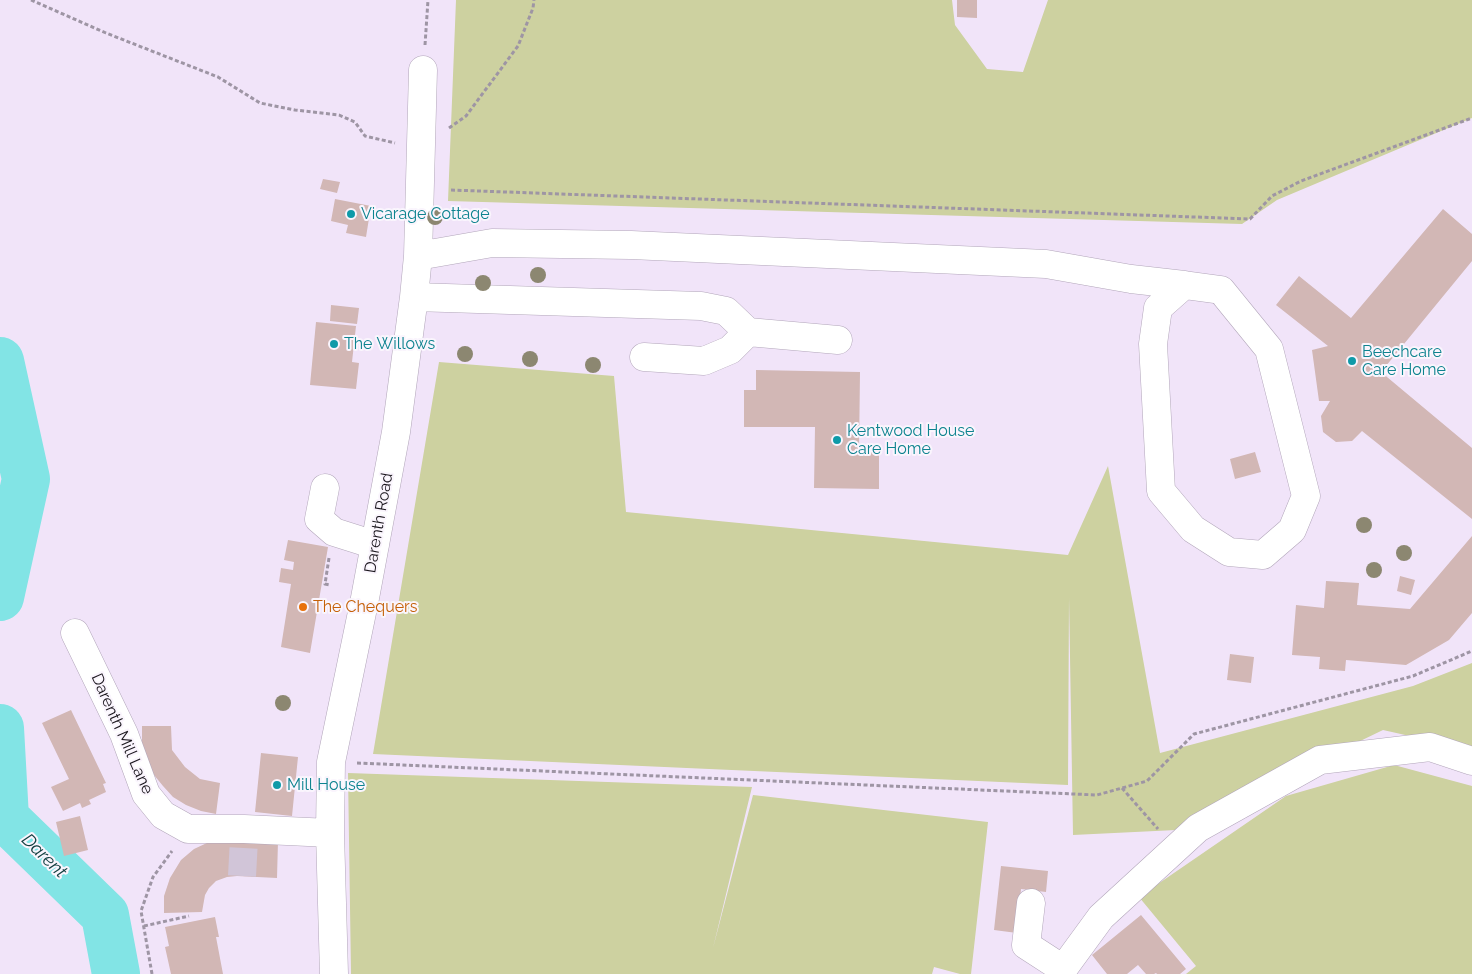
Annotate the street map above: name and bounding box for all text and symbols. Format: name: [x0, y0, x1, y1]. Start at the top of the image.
place label: Vicarage Cottage: [361, 204, 490, 224]
marker: Vicarage Cottage: [345, 208, 357, 220]
place label: The Willows: [344, 334, 435, 354]
marker: The Willows: [328, 338, 340, 350]
place label: Beechcare Care Home: [1362, 342, 1446, 380]
marker: Beechcare Care Home: [1346, 355, 1358, 367]
place label: Kentwood House Care Home: [847, 421, 974, 459]
marker: Kentwood House Care Home: [831, 434, 843, 446]
street label: Darenth Road: [361, 471, 397, 575]
place label: The Chequers: [313, 597, 417, 617]
marker: The Chequers: [297, 601, 309, 613]
street label: Darenth Mill Lane: [87, 671, 157, 797]
place label: Mill House: [287, 775, 365, 795]
marker: Mill House: [271, 779, 283, 791]
water label: Darent: [17, 829, 71, 883]

